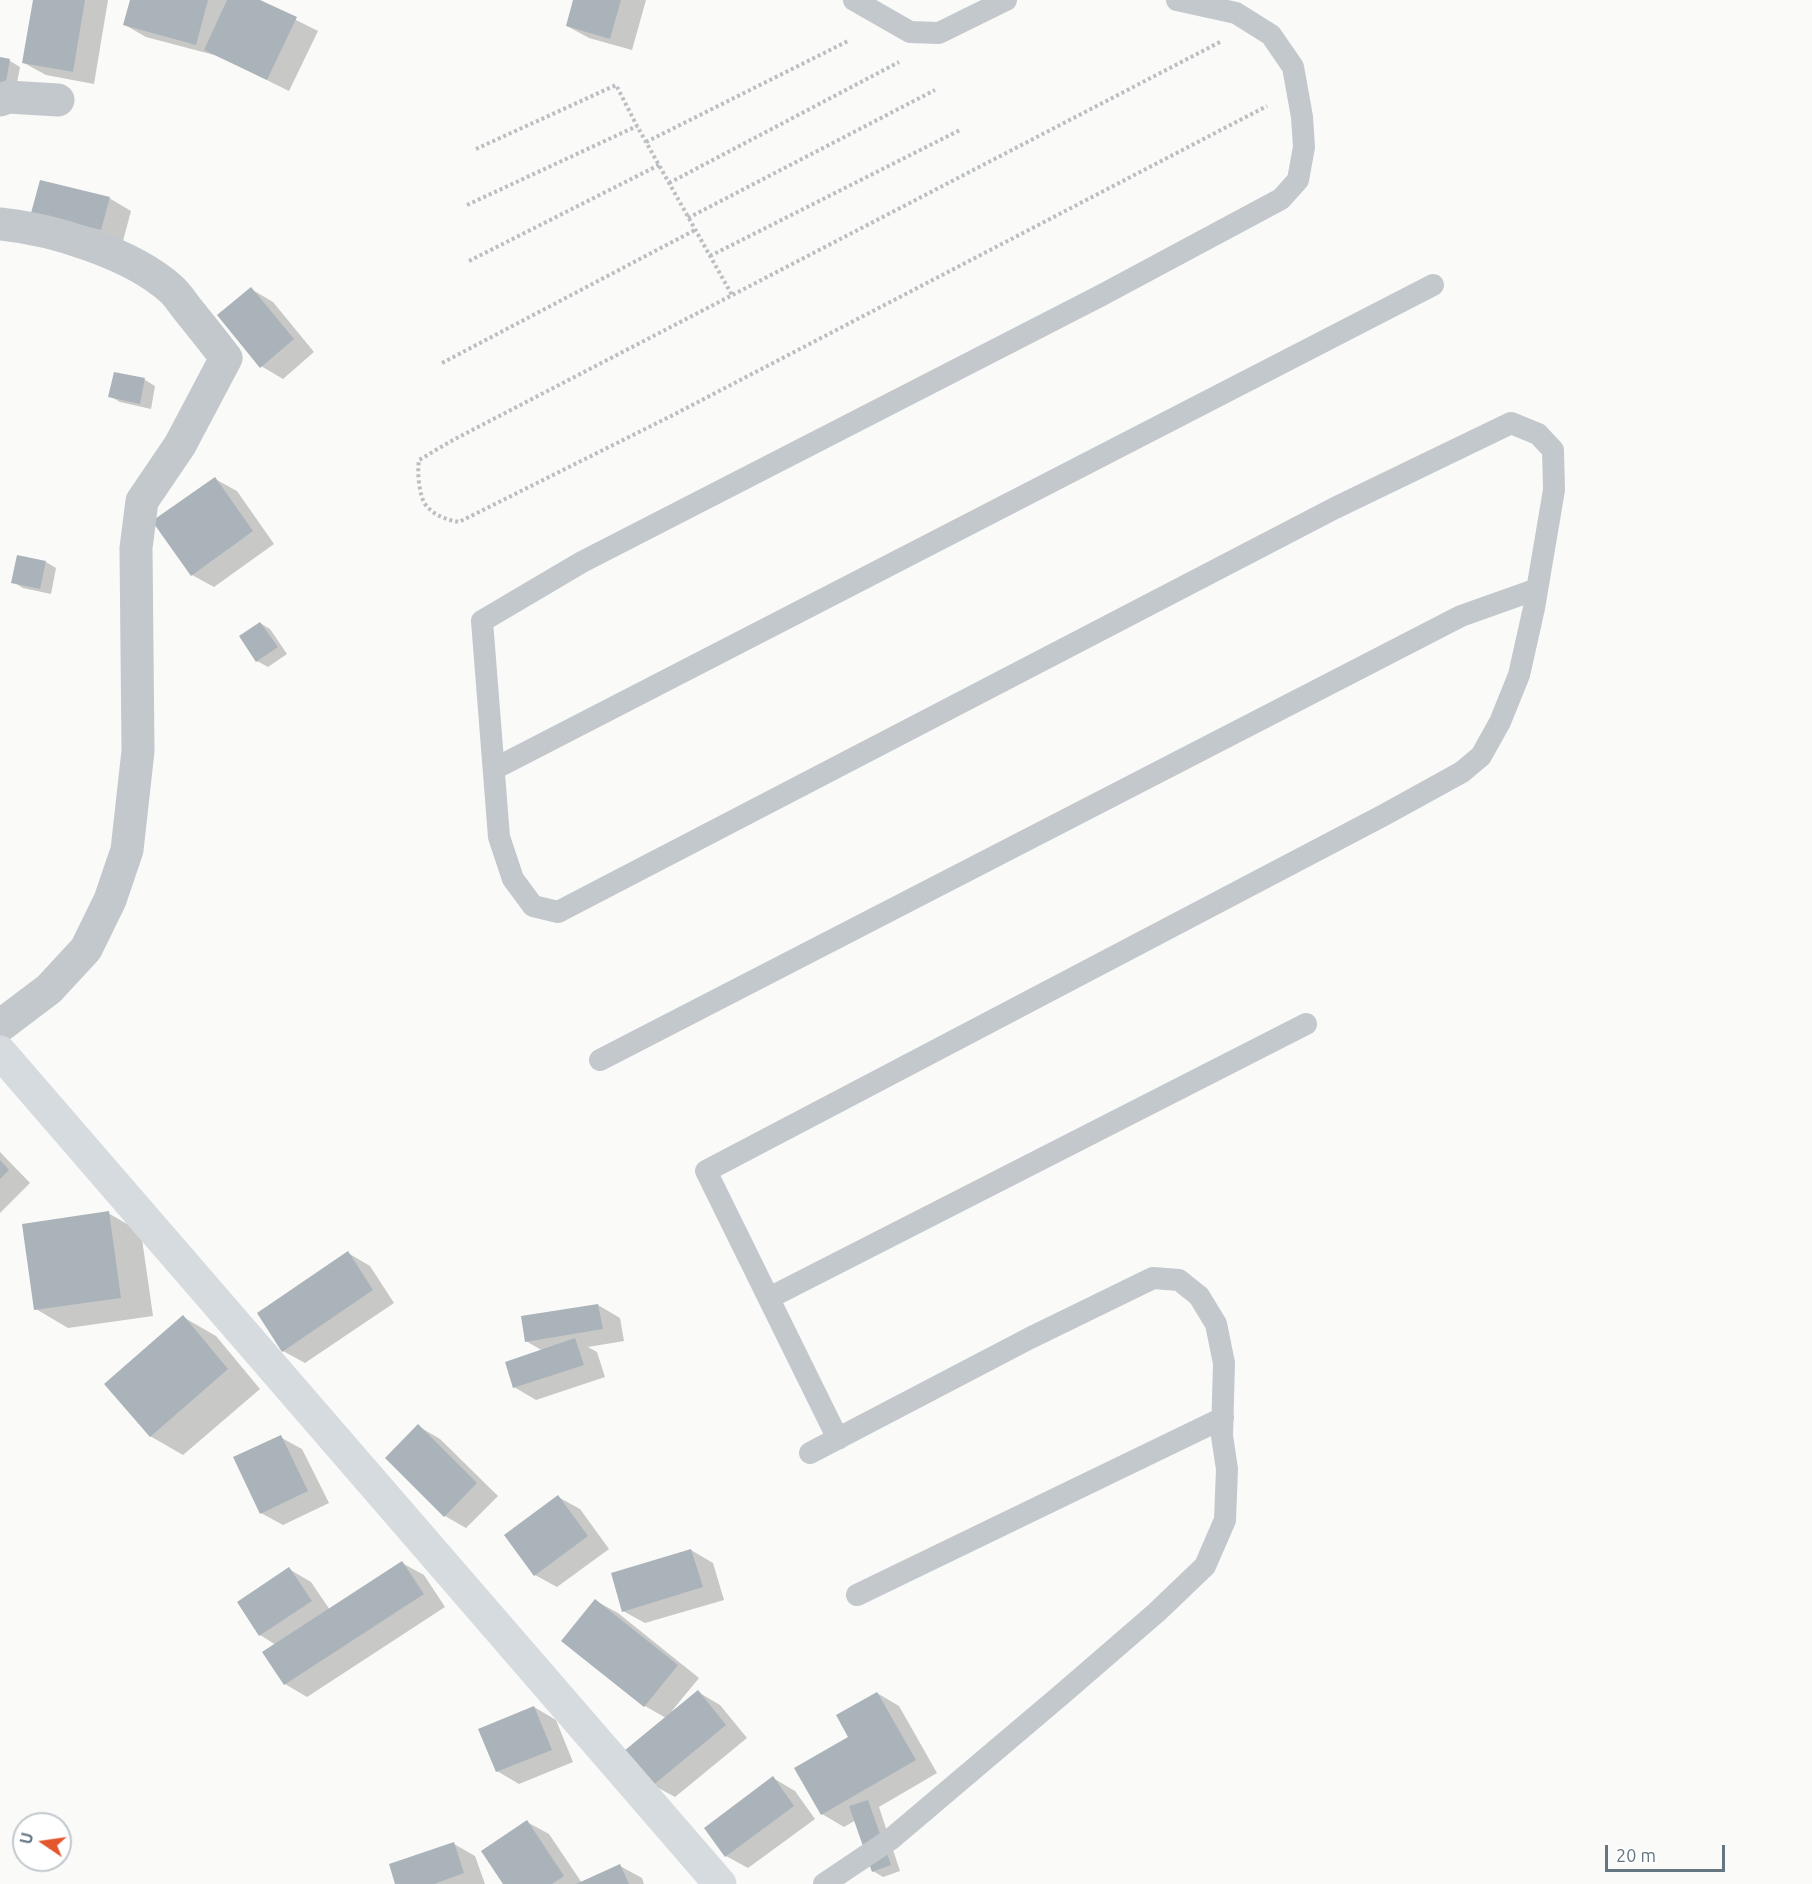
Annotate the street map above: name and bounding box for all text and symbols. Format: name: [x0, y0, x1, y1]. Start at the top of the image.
north arrow: [12, 1812, 72, 1872]
text: U: [16, 1831, 36, 1846]
scale bar: [1608, 1833, 1728, 1871]
text: 20 m: [1616, 1845, 1656, 1865]

